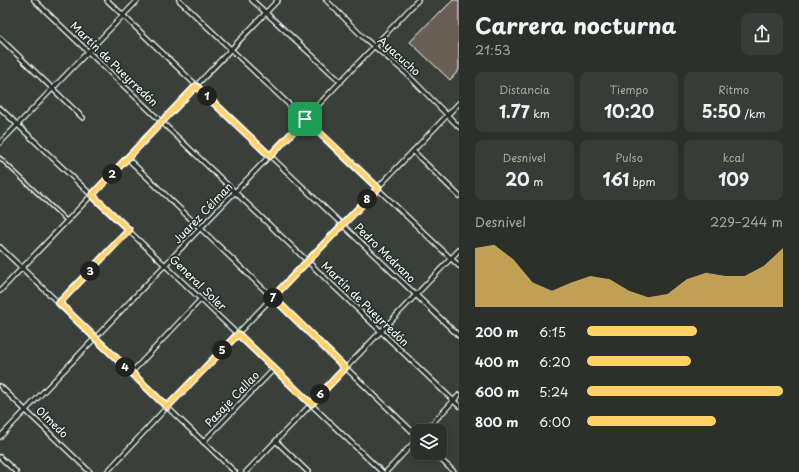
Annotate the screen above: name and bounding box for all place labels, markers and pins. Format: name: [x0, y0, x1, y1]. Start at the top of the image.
pin: 1: [197, 86, 217, 106]
pin: [288, 102, 322, 136]
pin: 2: [102, 164, 122, 184]
pin: 8: [357, 189, 377, 209]
pin: 3: [80, 261, 100, 281]
pin: 7: [263, 288, 283, 308]
pin: 5: [212, 340, 232, 360]
pin: 4: [115, 357, 135, 377]
pin: 6: [310, 384, 330, 404]

